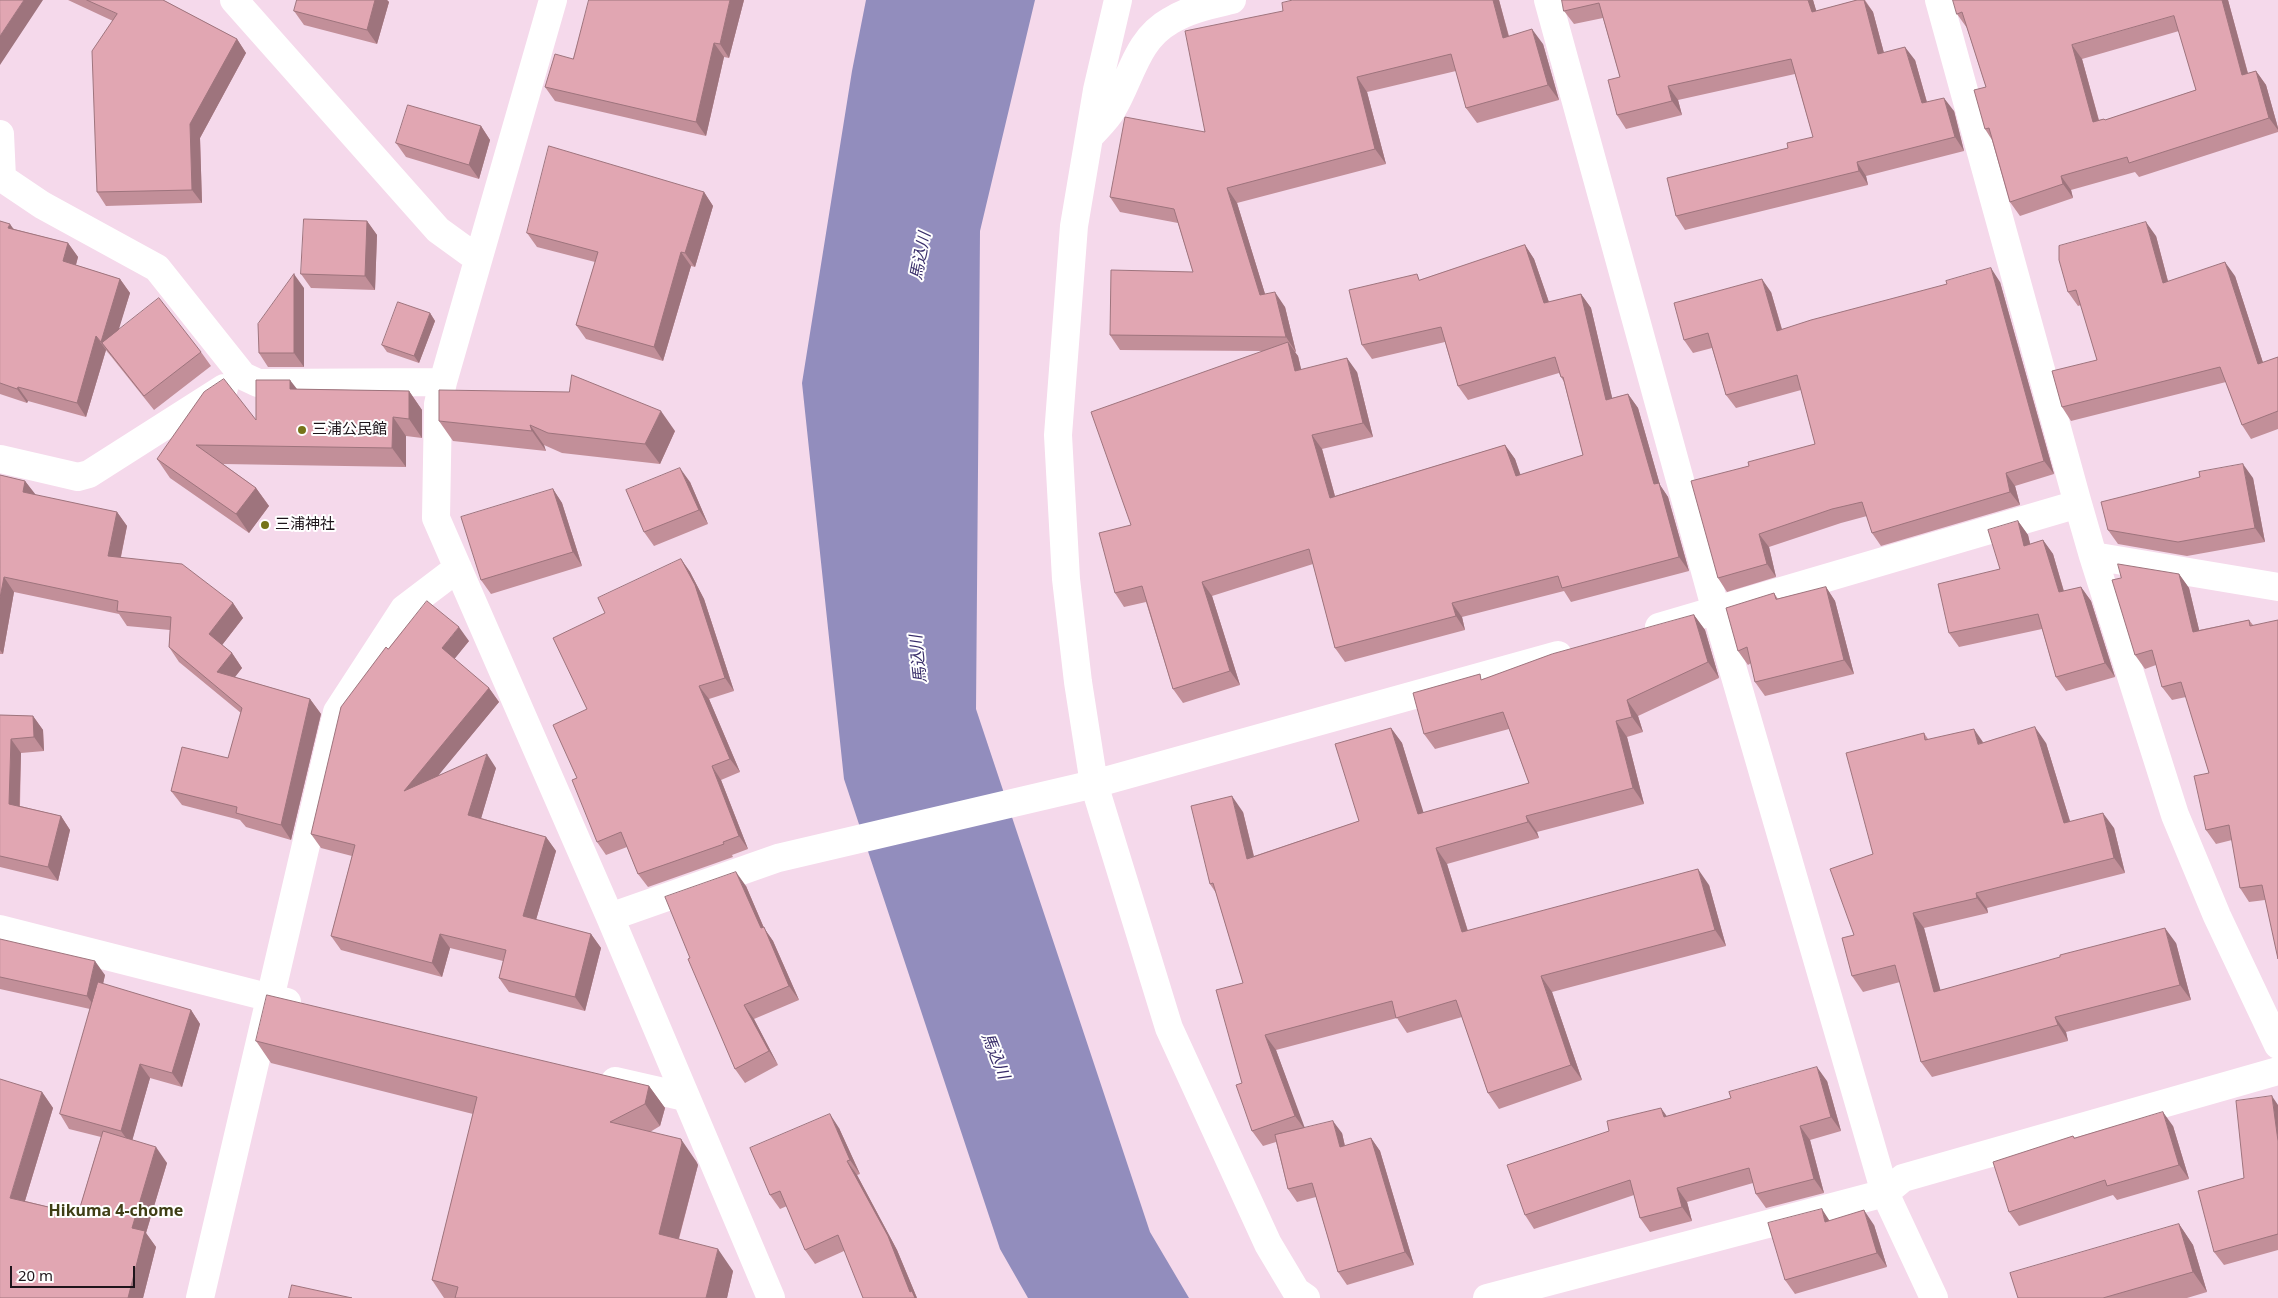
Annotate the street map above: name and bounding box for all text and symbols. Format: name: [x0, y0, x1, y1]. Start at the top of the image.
water label: 馬込川: [907, 231, 935, 281]
place label: 三浦公民館: [312, 421, 387, 439]
marker: 三浦公民館: [296, 424, 308, 436]
place label: 三浦神社: [275, 516, 335, 534]
marker: 三浦神社: [259, 519, 271, 531]
water label: 馬込川: [907, 634, 931, 684]
water label: 馬込川: [977, 1030, 1013, 1082]
district label: Hikuma 4-chome: [49, 1201, 183, 1221]
scale bar: [12, 1256, 138, 1288]
text: 20 m: [18, 1265, 53, 1285]

